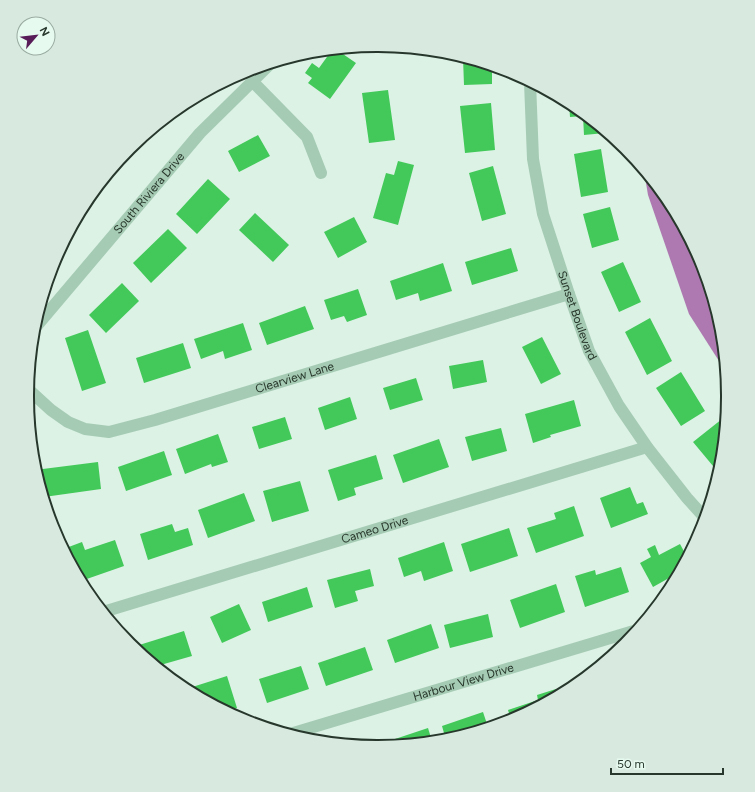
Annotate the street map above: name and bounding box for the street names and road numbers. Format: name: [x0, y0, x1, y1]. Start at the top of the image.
street label: South Riviera Drive: [111, 149, 188, 237]
street label: Sunset Boulevard: [555, 269, 600, 363]
street label: Clearview Lane: [254, 359, 336, 396]
street label: Cameo Drive: [340, 513, 410, 546]
street label: Harbour View Drive: [411, 660, 516, 704]

